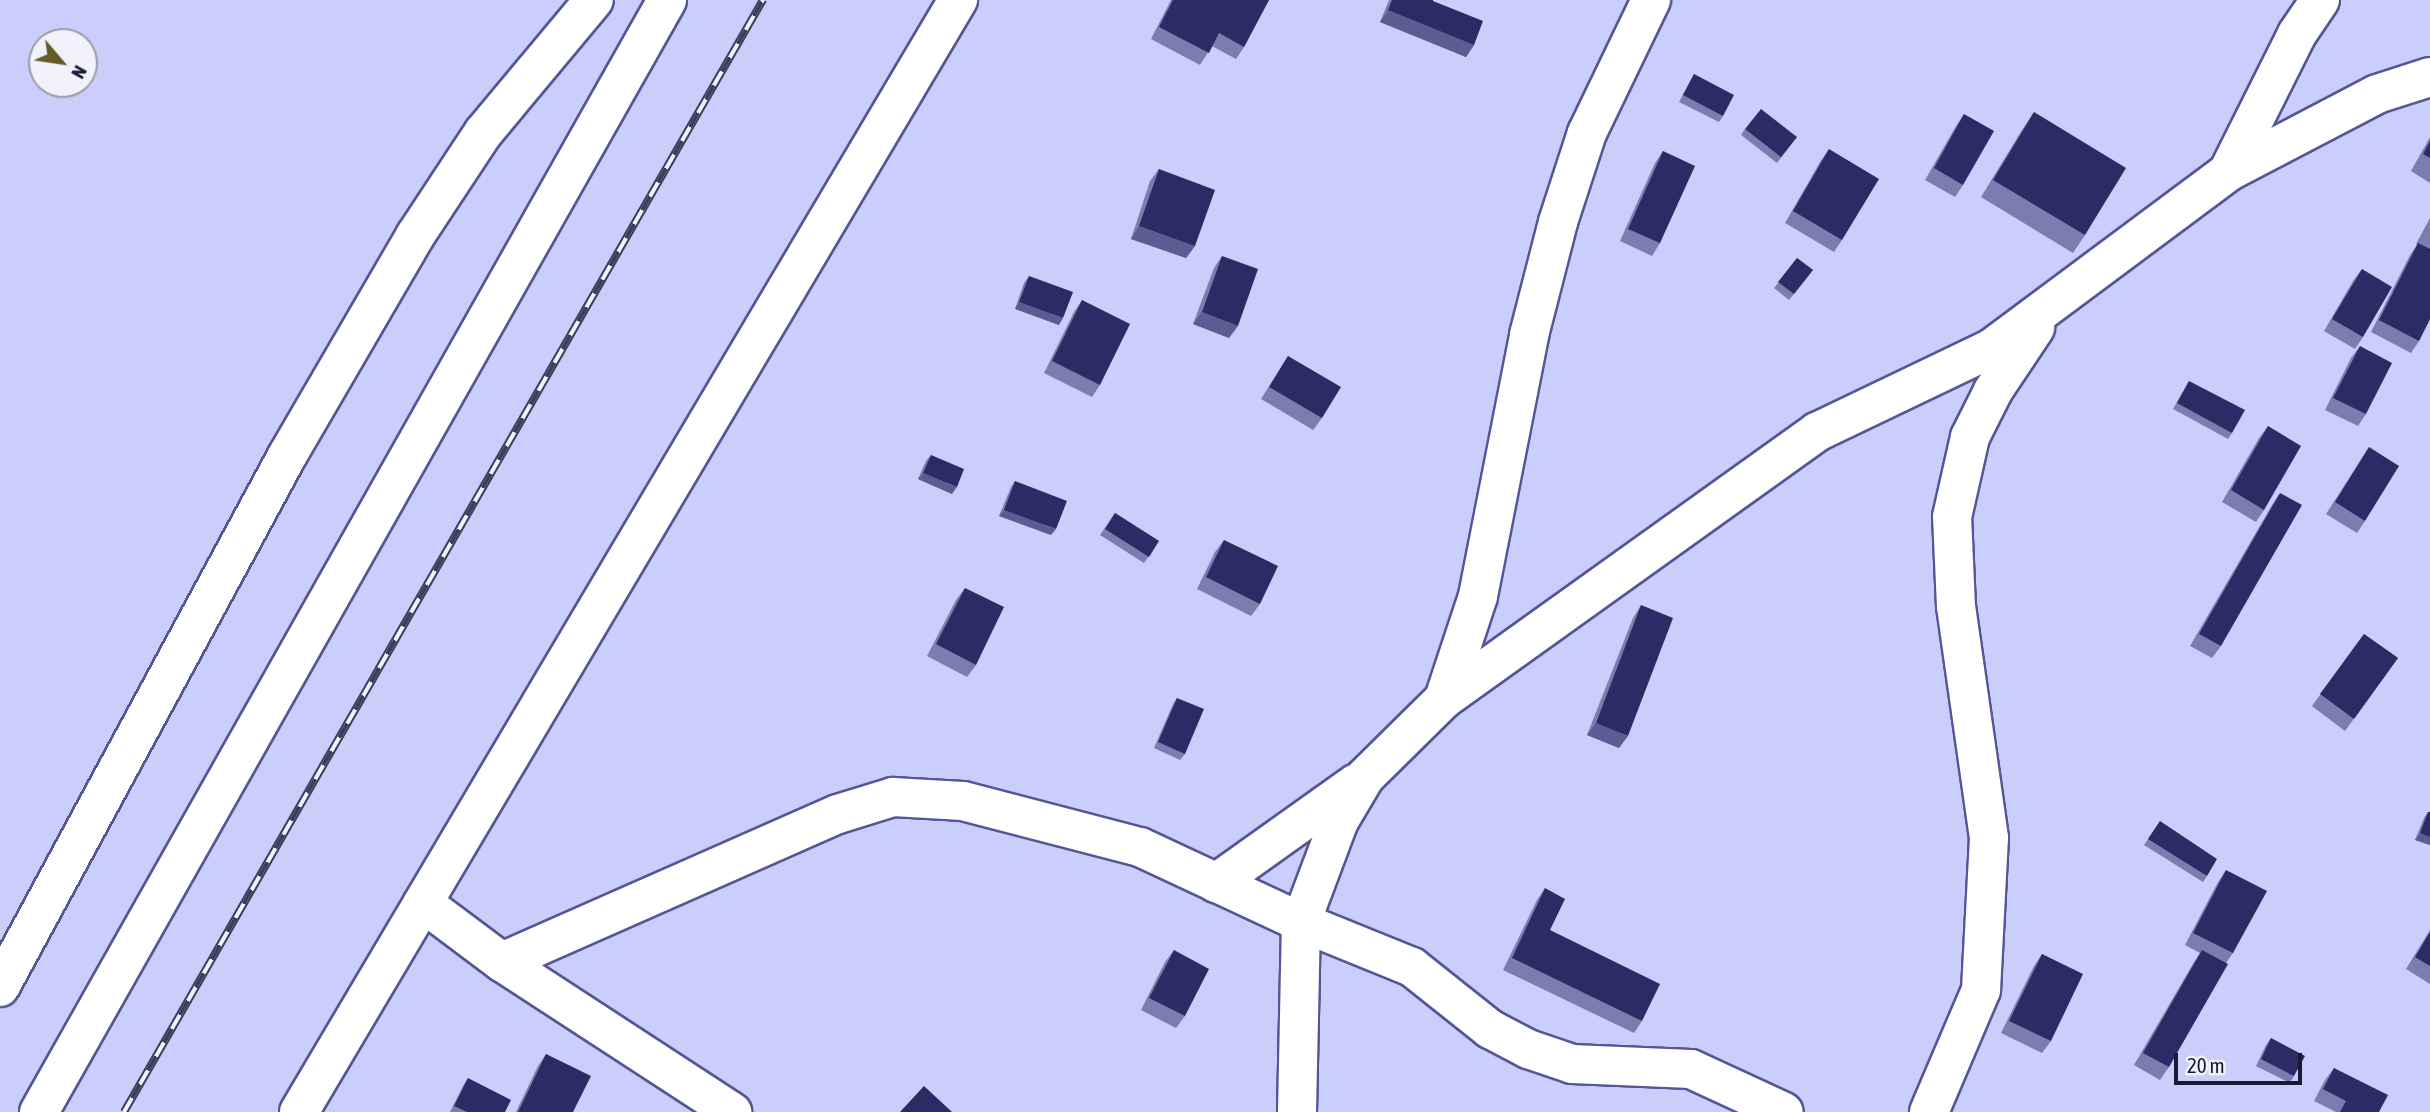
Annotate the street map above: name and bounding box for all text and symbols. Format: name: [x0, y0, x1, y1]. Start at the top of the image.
north arrow: [28, 28, 98, 98]
text: N: [67, 62, 92, 82]
scale bar: [2178, 1038, 2306, 1082]
text: 20 m: [2187, 1053, 2225, 1077]

